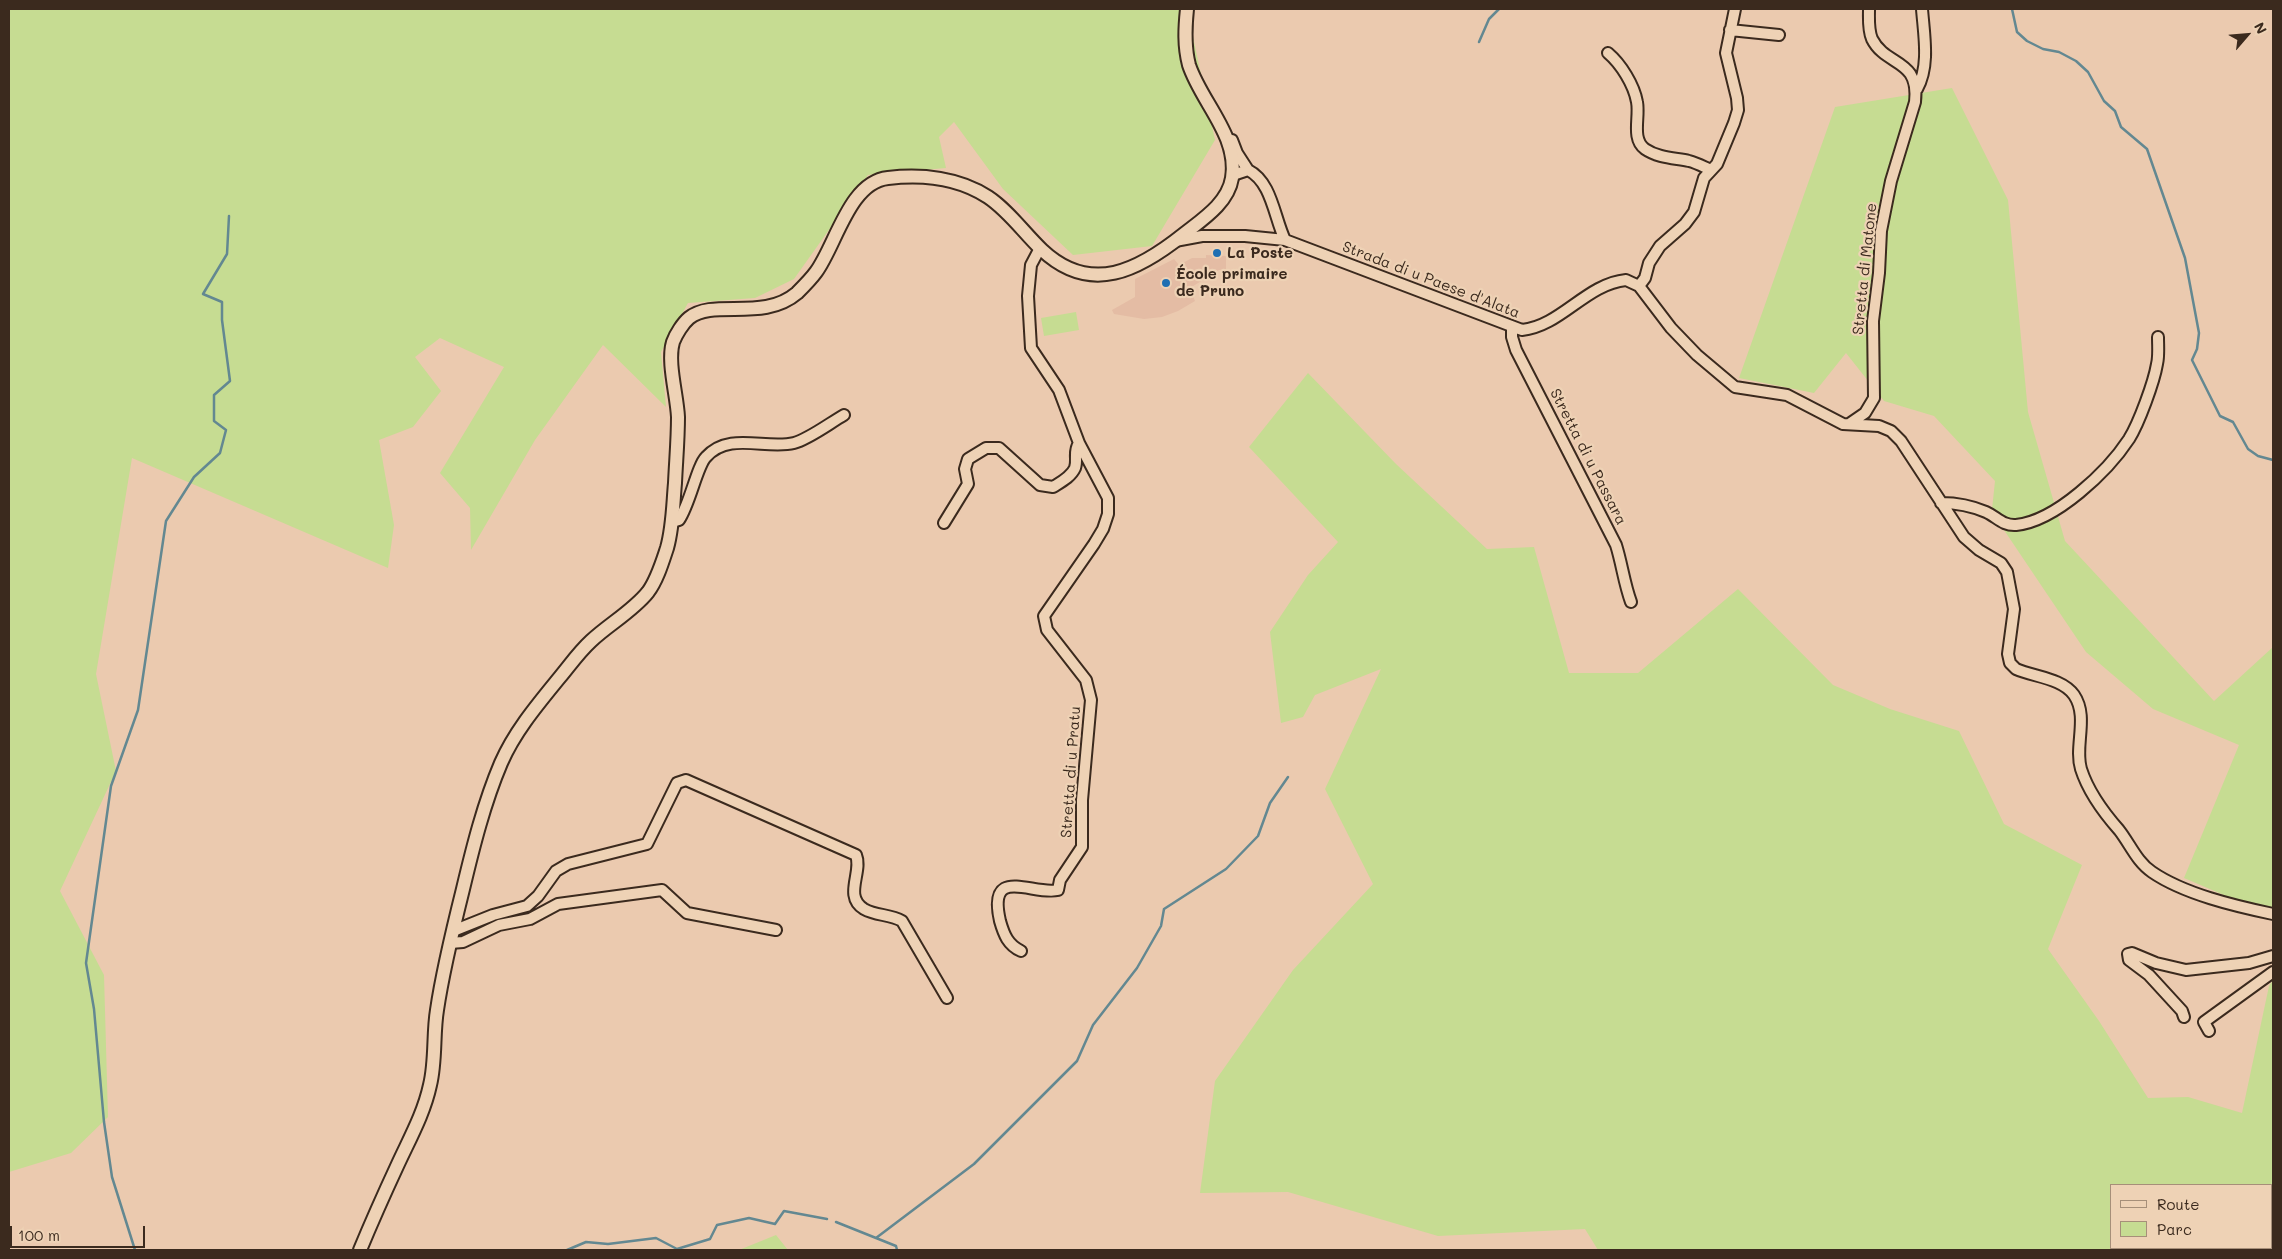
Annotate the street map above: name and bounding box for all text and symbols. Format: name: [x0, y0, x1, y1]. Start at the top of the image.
north arrow: [2222, 10, 2272, 60]
text: N: [2250, 19, 2272, 37]
street label: Stretta di Matone: [1849, 202, 1881, 336]
street label: Strada di u Paese d'Alata: [1340, 238, 1522, 322]
place label: La Poste: [1227, 244, 1293, 262]
marker: La Poste: [1211, 247, 1223, 259]
place label: École primaire de Pruno: [1176, 265, 1287, 300]
marker: École primaire de Pruno: [1160, 277, 1172, 289]
street label: Stretta di u Passara: [1546, 386, 1630, 528]
street label: Stretta di u Pratu: [1057, 706, 1085, 838]
legend: [2110, 1184, 2272, 1249]
text: Route: [2157, 1194, 2200, 1214]
scale bar: [12, 1216, 148, 1248]
text: Parc: [2157, 1219, 2192, 1239]
text: 100 m: [18, 1225, 60, 1245]

